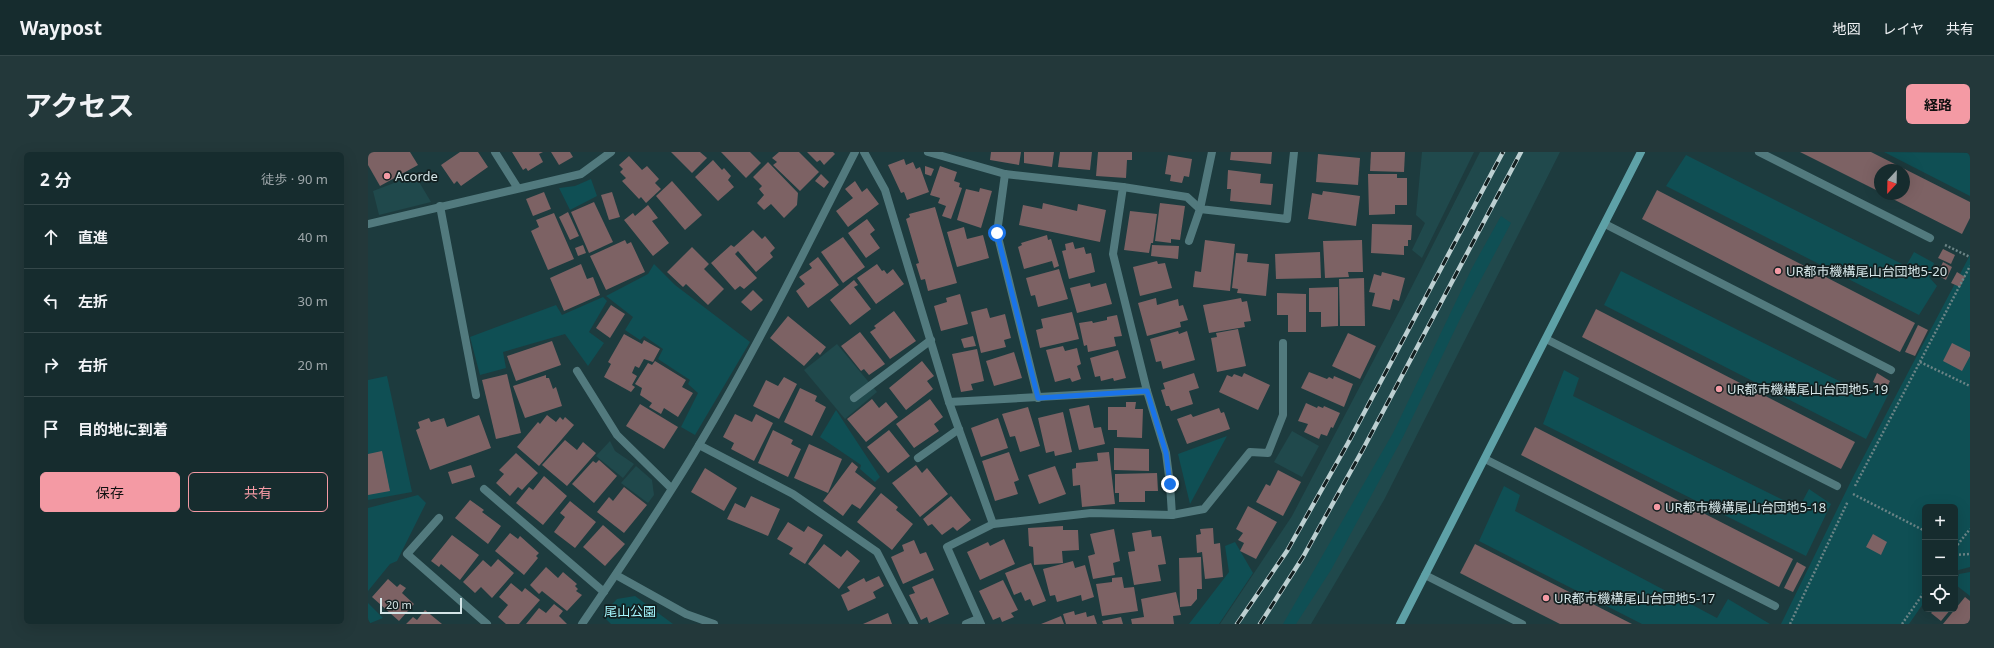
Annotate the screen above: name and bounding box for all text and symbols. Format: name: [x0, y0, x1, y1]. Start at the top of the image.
text: Waypost: [20, 15, 102, 41]
text: 地図: [1832, 19, 1860, 38]
text: レイヤ: [1882, 19, 1924, 38]
text: 共有: [1946, 19, 1974, 38]
button: 経路: [1906, 84, 1970, 124]
text: アクセス: [24, 86, 135, 124]
north arrow: [1874, 164, 1910, 200]
place label: Acorde: [395, 167, 438, 185]
text: 2 分: [40, 168, 71, 191]
text: 徒歩 · 90 m: [261, 170, 328, 188]
marker: Acorde: [382, 171, 392, 181]
route start: [988, 224, 1006, 242]
icon: ahead: [40, 226, 62, 248]
text: 直進: [78, 227, 108, 247]
text: 40 m: [298, 228, 328, 246]
place label: UR都市機構尾山台団地5-20: [1786, 262, 1947, 280]
marker: UR都市機構尾山台団地5-20: [1773, 266, 1783, 276]
icon: left: [40, 290, 62, 312]
text: 左折: [78, 291, 108, 311]
text: 30 m: [298, 292, 328, 310]
icon: right: [40, 354, 62, 376]
text: 右折: [78, 355, 108, 375]
text: 20 m: [298, 356, 328, 374]
place label: UR都市機構尾山台団地5-19: [1727, 380, 1888, 398]
marker: UR都市機構尾山台団地5-19: [1714, 384, 1724, 394]
icon: arrive: [40, 418, 62, 440]
text: 目的地に到着: [78, 419, 168, 439]
button: 保存: [40, 472, 180, 512]
button: 共有: [188, 472, 328, 512]
route end: [1161, 475, 1179, 493]
place label: UR都市機構尾山台団地5-18: [1665, 498, 1826, 516]
marker: UR都市機構尾山台団地5-18: [1652, 502, 1662, 512]
map controls: [1922, 504, 1958, 612]
button: +: [1922, 504, 1958, 540]
button: −: [1922, 540, 1958, 576]
button: locate: [1922, 576, 1958, 612]
place label: UR都市機構尾山台団地5-17: [1554, 589, 1715, 607]
marker: UR都市機構尾山台団地5-17: [1541, 593, 1551, 603]
scale bar: [380, 596, 462, 615]
text: 20 m: [386, 597, 412, 612]
park label: 尾山公園: [604, 602, 656, 620]

